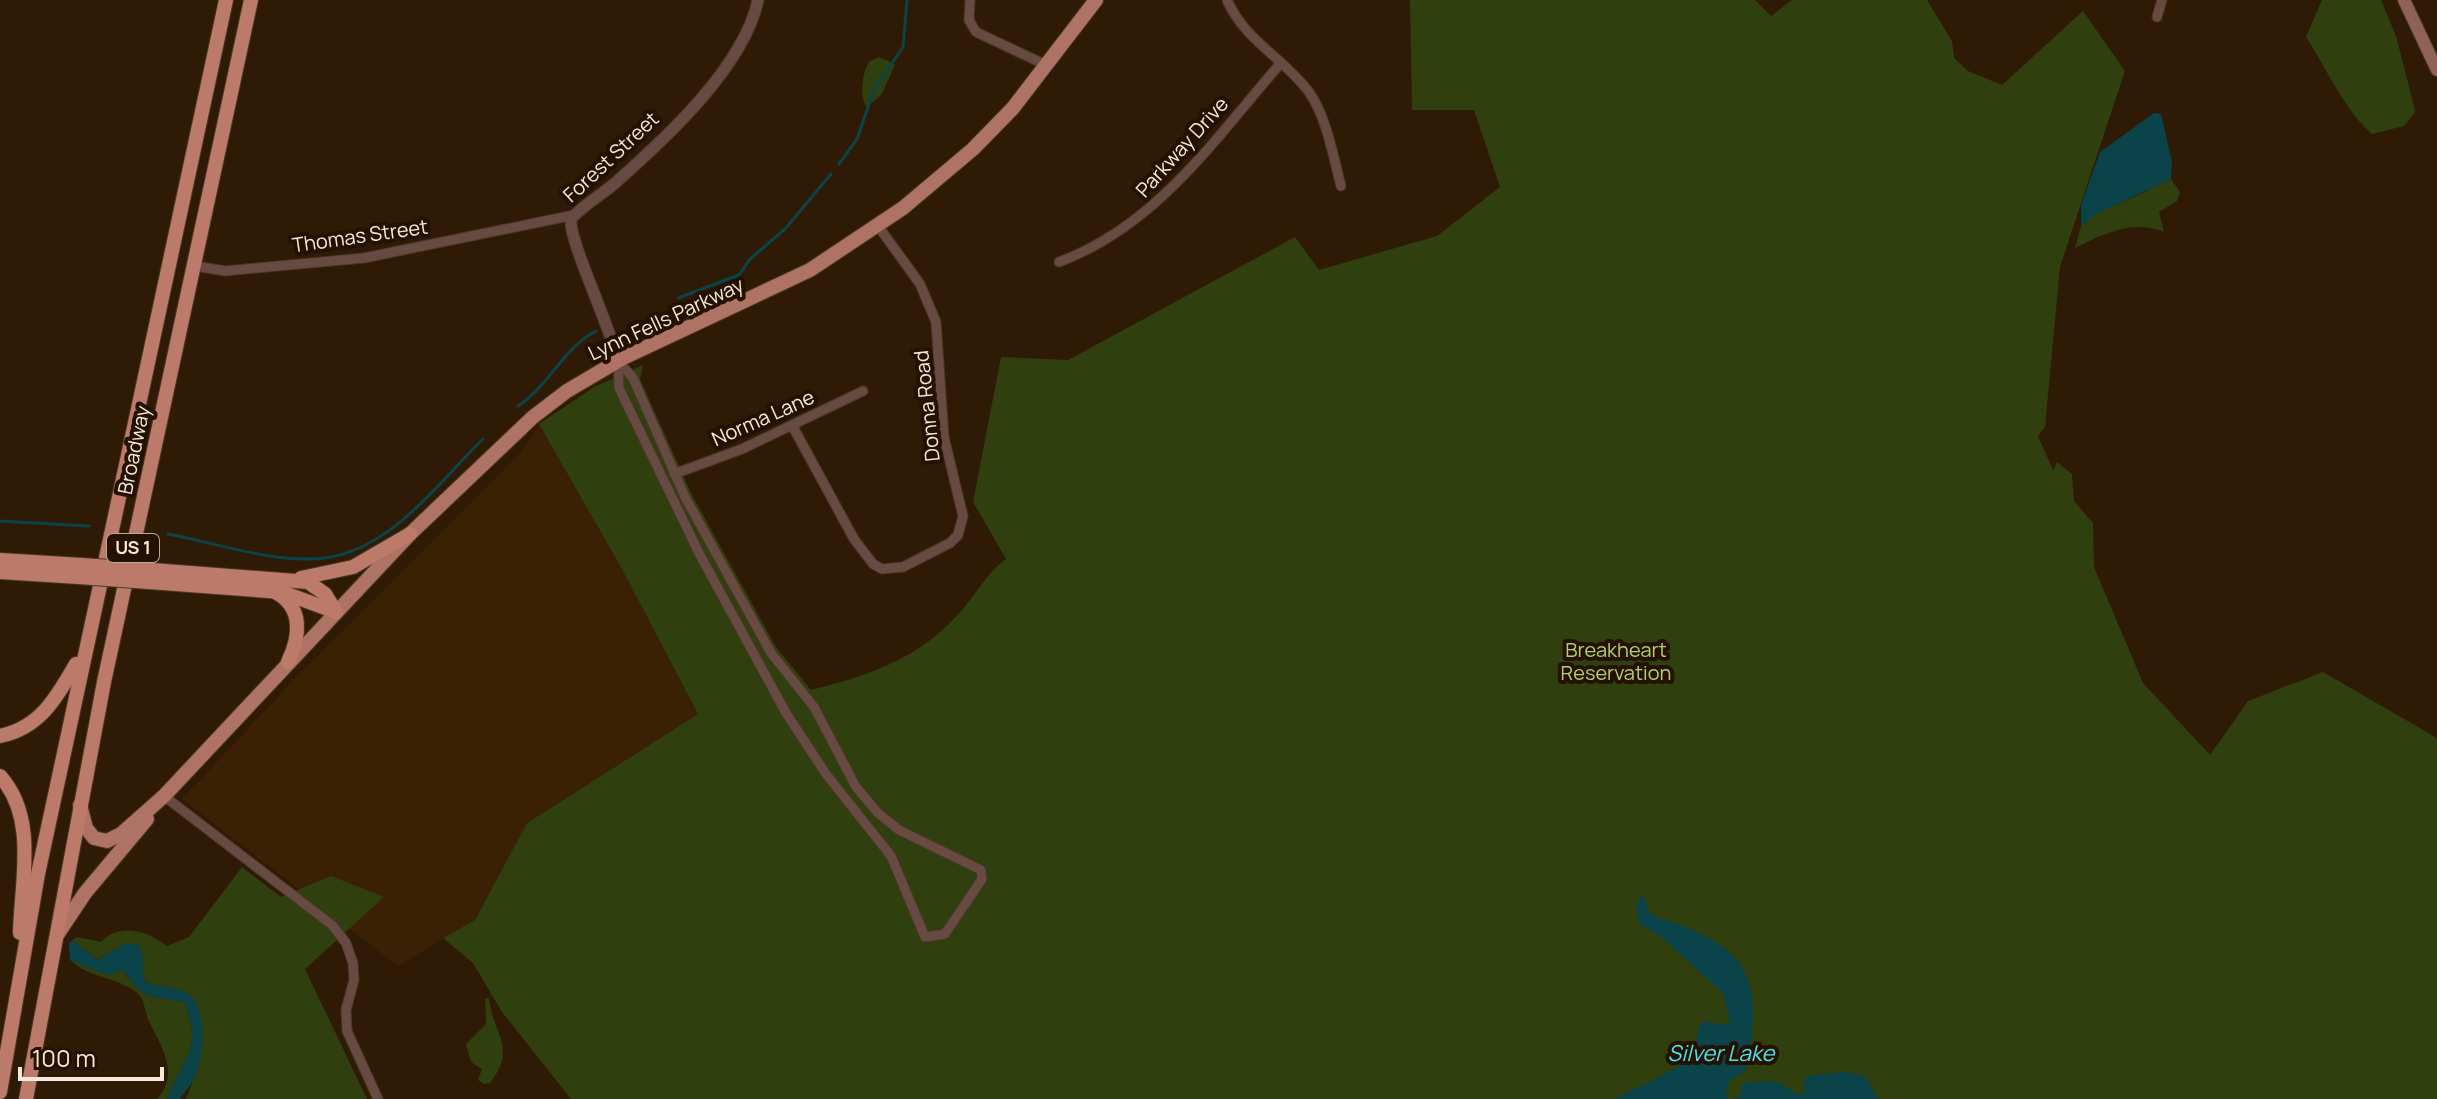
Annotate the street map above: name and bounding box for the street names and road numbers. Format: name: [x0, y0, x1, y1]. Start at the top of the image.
street label: Parkway Drive: [1129, 91, 1234, 203]
street label: Forest Street: [557, 105, 664, 208]
street label: Thomas Street: [290, 213, 430, 258]
street label: Lynn Fells Parkway: [584, 271, 748, 366]
street label: Donna Road: [907, 349, 946, 463]
street label: Norma Lane: [707, 383, 818, 452]
street label: Broadway: [111, 403, 156, 497]
road number: US 1: [107, 534, 159, 562]

